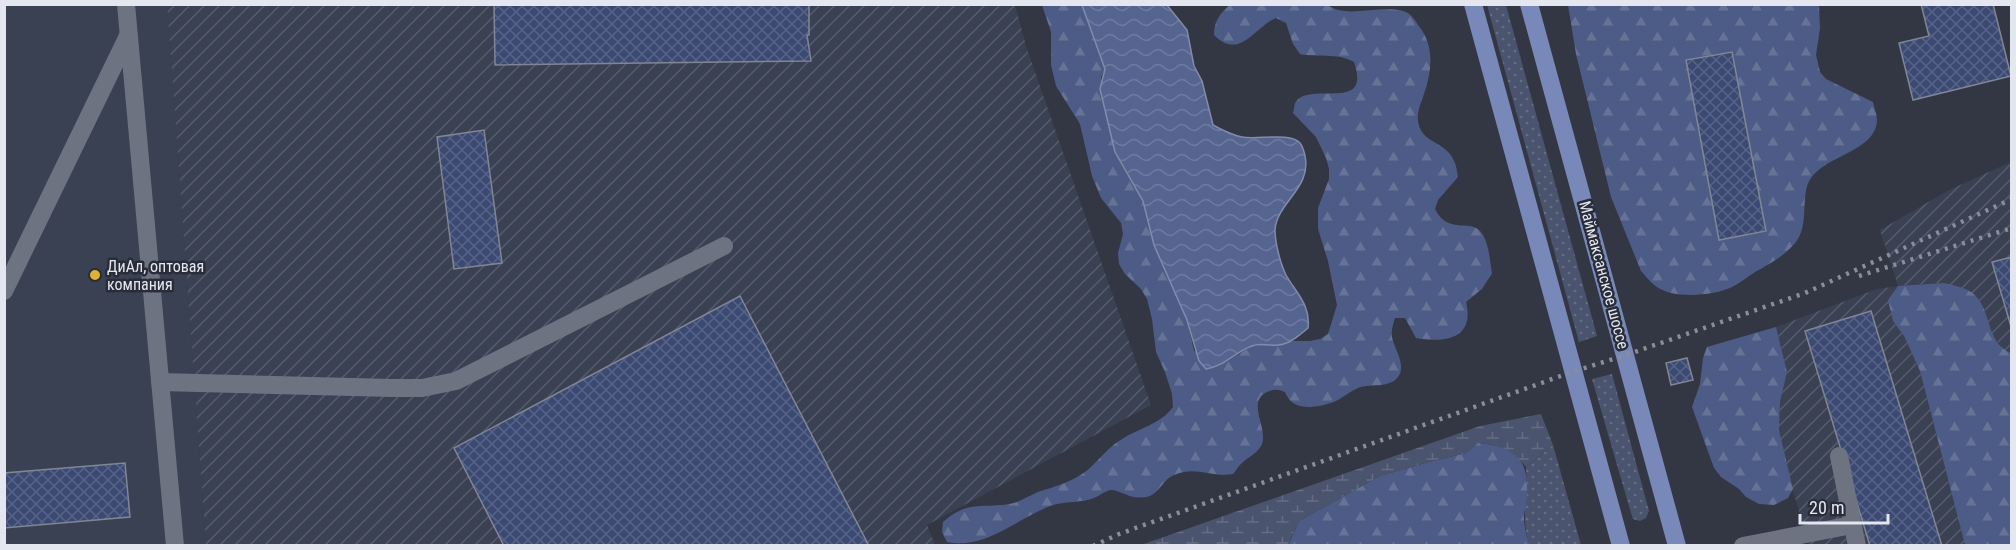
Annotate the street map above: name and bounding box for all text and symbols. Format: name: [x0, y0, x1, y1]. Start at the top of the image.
street label: Маймаксанское шоссе: [1575, 199, 1633, 351]
place label: ДиАл, оптовая компания: [107, 257, 204, 294]
marker: ДиАл, оптовая компания: [88, 268, 102, 282]
scale bar: [1800, 487, 1888, 525]
text: 20 m: [1809, 497, 1844, 518]

